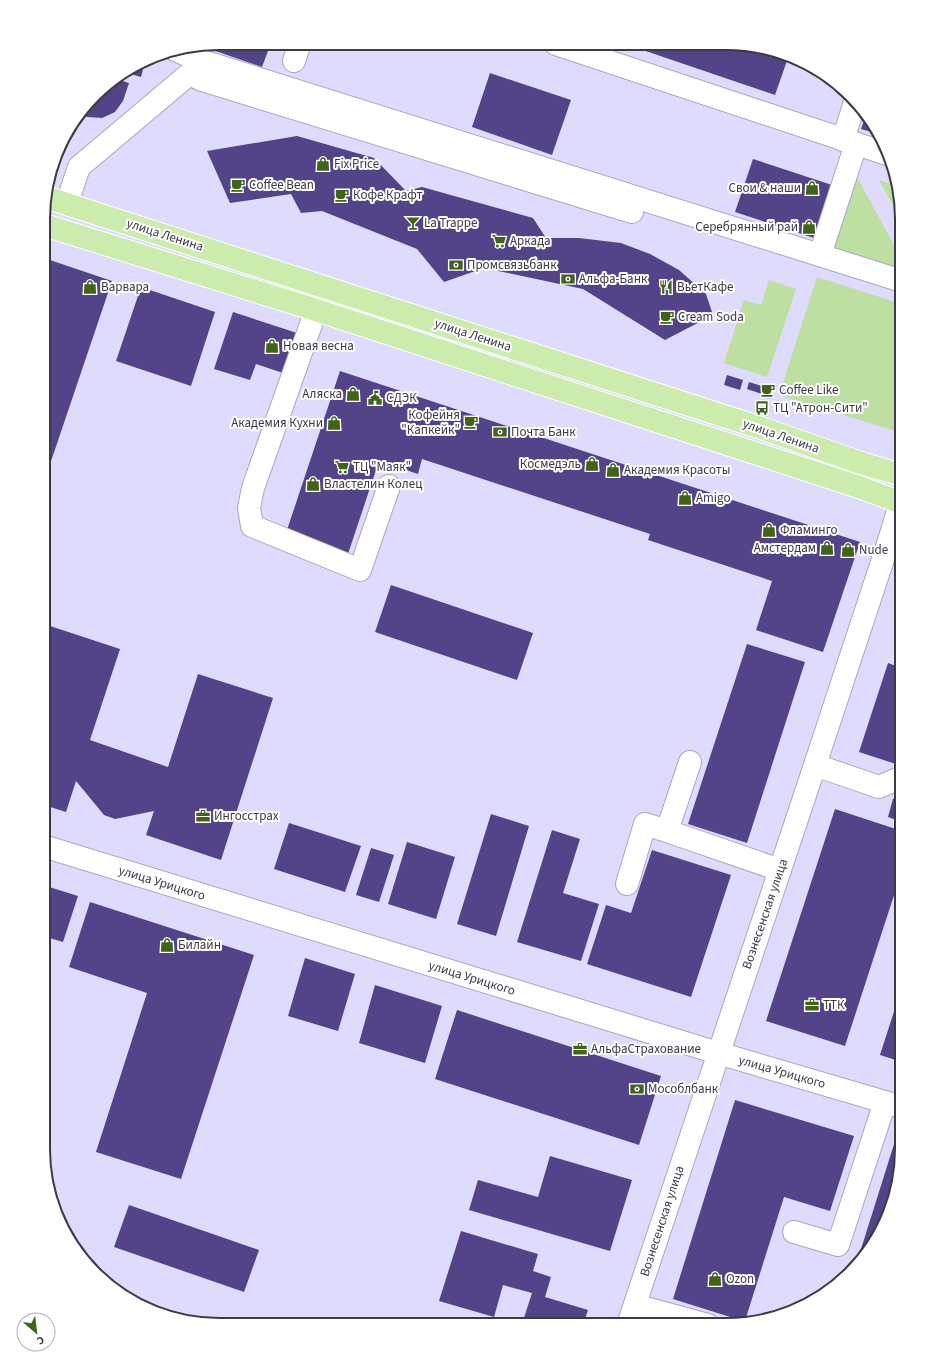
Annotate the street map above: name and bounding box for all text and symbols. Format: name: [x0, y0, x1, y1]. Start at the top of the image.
place label: Fix Price: [334, 155, 379, 173]
shop icon: Fix Price: [315, 156, 331, 172]
place label: Coffee Bean: [249, 176, 314, 194]
cafe icon: Coffee Bean: [230, 177, 246, 193]
place label: Свои & наши: [729, 179, 801, 197]
shop icon: Свои & наши: [804, 180, 820, 196]
place label: Кофе Крафт: [353, 186, 422, 204]
cafe icon: Кофе Крафт: [334, 187, 350, 203]
street label: улица Ленина: [124, 214, 206, 256]
place label: La Trappe: [424, 214, 477, 232]
bar icon: La Trappe: [405, 215, 421, 231]
place label: Серебрянный рай: [695, 218, 798, 236]
shop icon: Серебрянный рай: [801, 219, 817, 235]
place label: Аркада: [510, 232, 551, 250]
supermarket icon: Аркада: [491, 233, 507, 249]
place label: Промсвязьбанк: [467, 256, 557, 274]
bank icon: Промсвязьбанк: [448, 257, 464, 273]
place label: Альфа-Банк: [579, 270, 648, 288]
bank icon: Альфа-Банк: [560, 271, 576, 287]
place label: Варвара: [101, 278, 149, 296]
place label: ВьетКафе: [677, 278, 733, 296]
shop icon: Варвара: [82, 279, 98, 295]
restaurant icon: ВьетКафе: [658, 279, 674, 295]
place label: Cream Soda: [678, 308, 744, 326]
cafe icon: Cream Soda: [659, 309, 675, 325]
street label: улица Ленина: [432, 314, 514, 356]
place label: Новая весна: [283, 337, 354, 355]
shop icon: Новая весна: [264, 338, 280, 354]
place label: Coffee Like: [779, 381, 838, 399]
cafe icon: Coffee Like: [760, 382, 776, 398]
place label: Аляска: [302, 385, 342, 403]
shop icon: Аляска: [345, 386, 361, 402]
place label: СДЭК: [386, 389, 417, 407]
public building icon: СДЭК: [367, 390, 383, 406]
place label: ТЦ "Атрон-Сити": [773, 399, 868, 417]
bus stop icon: ТЦ "Атрон-Сити": [754, 400, 770, 416]
place label: Кофейня "Капкейк": [401, 406, 460, 439]
place label: Академия Кухни: [231, 414, 323, 432]
cafe icon: Кофейня "Капкейк": [463, 414, 479, 430]
street label: улица Ленина: [740, 414, 822, 458]
shop icon: Академия Кухни: [326, 415, 342, 431]
place label: Почта Банк: [511, 423, 576, 441]
bank icon: Почта Банк: [492, 424, 508, 440]
place label: Космедэль: [520, 455, 581, 473]
shop icon: Космедэль: [584, 456, 600, 472]
place label: ТЦ "Маяк": [353, 458, 411, 476]
supermarket icon: ТЦ "Маяк": [334, 459, 350, 475]
place label: Академия Красоты: [624, 461, 731, 479]
shop icon: Академия Красоты: [605, 462, 621, 478]
place label: Властелин Колец: [324, 475, 422, 493]
shop icon: Властелин Колец: [305, 476, 321, 492]
place label: Amigo: [696, 489, 730, 507]
shop icon: Amigo: [677, 490, 693, 506]
place label: Фламинго: [780, 521, 838, 539]
shop icon: Фламинго: [761, 522, 777, 538]
place label: Амстердам: [754, 539, 816, 557]
shop icon: Амстердам: [819, 540, 835, 556]
place label: Nude: [859, 541, 888, 559]
shop icon: Nude: [840, 542, 856, 558]
place label: Ингосстрах: [214, 807, 279, 825]
office icon: Ингосстрах: [195, 808, 211, 824]
street label: Вознесенская улица: [738, 856, 792, 972]
street label: улица Урицкого: [116, 861, 208, 905]
place label: Билайн: [178, 936, 221, 954]
shop icon: Билайн: [159, 937, 175, 953]
street label: улица Урицкого: [426, 956, 518, 1000]
place label: ТТК: [823, 996, 845, 1014]
office icon: ТТК: [804, 997, 820, 1013]
place label: АльфаСтрахование: [591, 1040, 701, 1058]
office icon: АльфаСтрахование: [572, 1041, 588, 1057]
street label: улица Урицкого: [736, 1051, 828, 1093]
place label: Мособлбанк: [648, 1080, 719, 1098]
bank icon: Мособлбанк: [629, 1081, 645, 1097]
street label: Вознесенская улица: [636, 1163, 688, 1279]
place label: Ozon: [726, 1270, 754, 1288]
shop icon: Ozon: [707, 1271, 723, 1287]
north arrow: [16, 1312, 56, 1352]
text: С: [34, 1332, 47, 1349]

